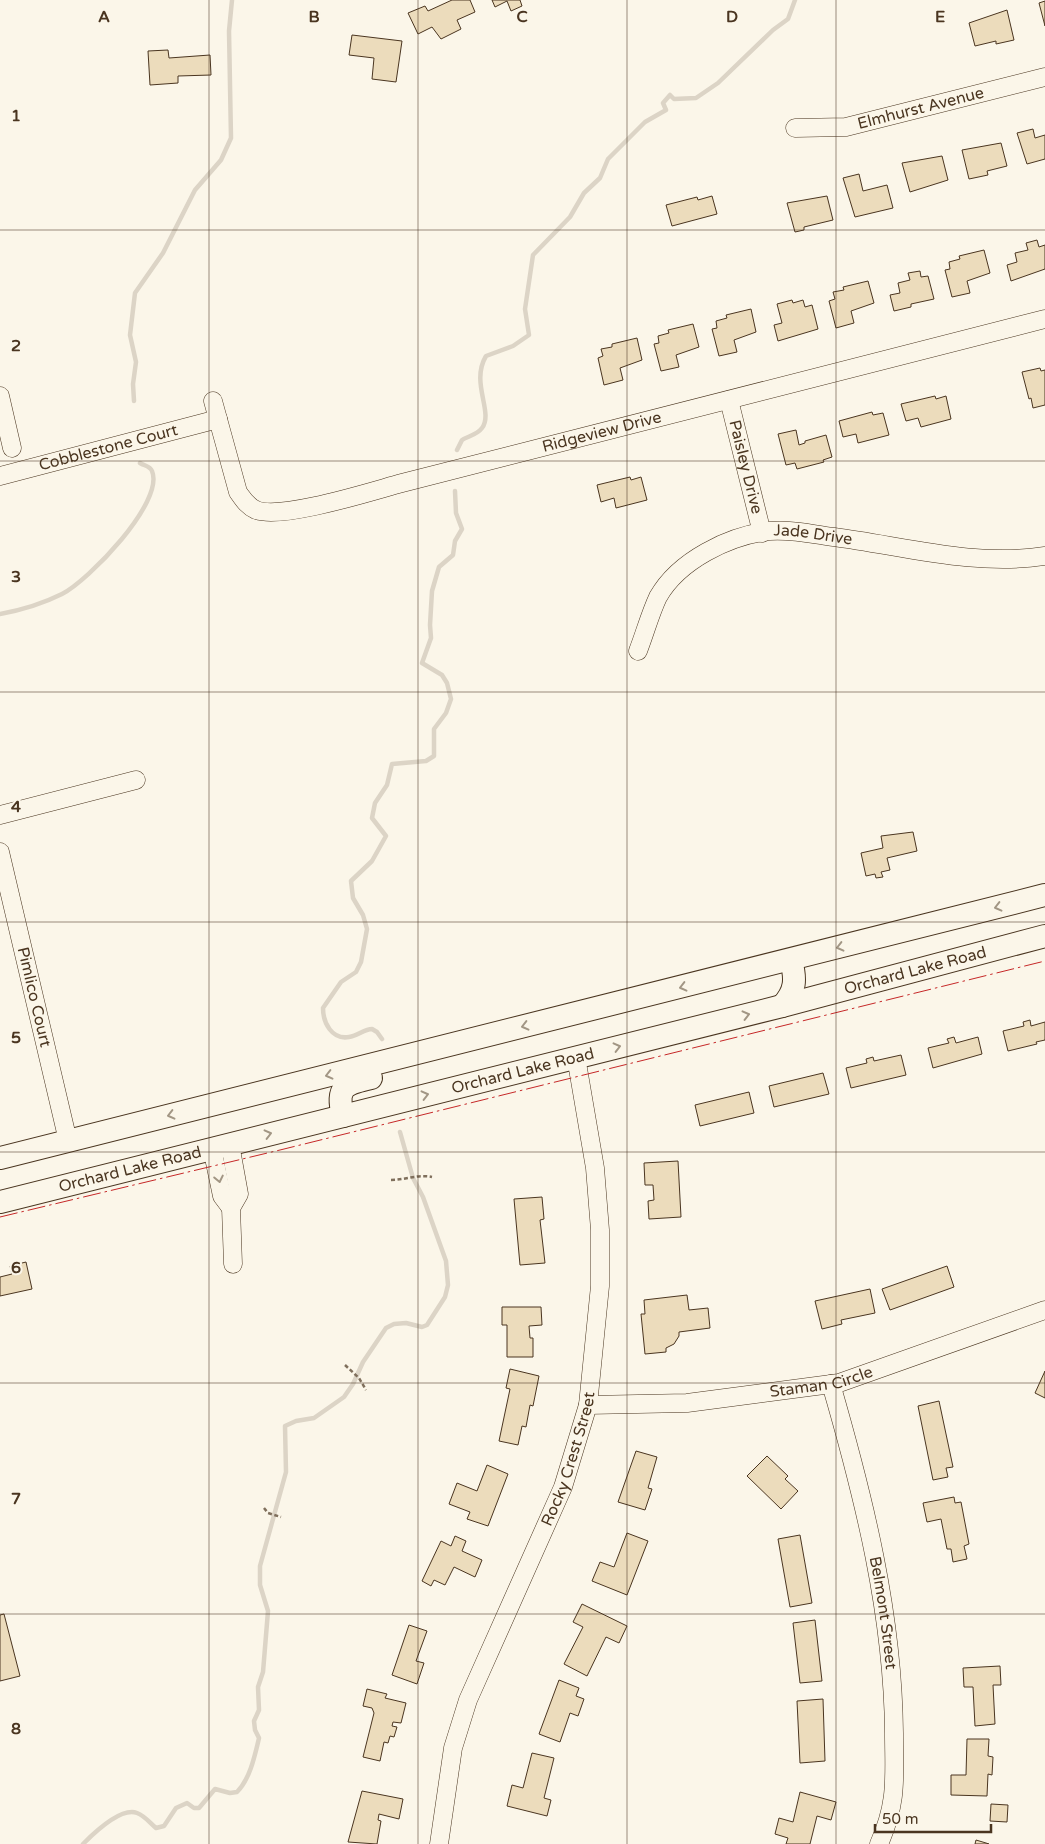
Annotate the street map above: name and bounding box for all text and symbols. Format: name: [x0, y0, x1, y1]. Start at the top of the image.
text: A: [98, 7, 110, 27]
text: B: [308, 7, 320, 27]
text: C: [516, 7, 528, 27]
text: D: [726, 7, 738, 27]
text: E: [935, 7, 945, 27]
street label: Elmhurst Avenue: [855, 83, 986, 134]
text: 1: [11, 106, 21, 126]
text: 2: [11, 336, 21, 356]
street label: Ridgeview Drive: [540, 407, 663, 457]
street label: Paisley Drive: [724, 418, 767, 516]
street label: Cobblestone Court: [37, 420, 180, 475]
street label: Jade Drive: [773, 520, 854, 549]
text: 3: [11, 567, 21, 587]
text: 4: [11, 797, 21, 817]
one-way arrow: [993, 901, 1002, 912]
one-way arrow: [836, 941, 845, 952]
street label: Orchard Lake Road: [842, 942, 989, 999]
street label: Pimlico Court: [13, 945, 56, 1049]
one-way arrow: [678, 981, 687, 992]
one-way arrow: [742, 1010, 751, 1021]
one-way arrow: [521, 1020, 530, 1031]
text: 5: [11, 1028, 21, 1048]
one-way arrow: [612, 1042, 621, 1053]
street label: Orchard Lake Road: [449, 1043, 596, 1098]
one-way arrow: [325, 1070, 333, 1080]
one-way arrow: [421, 1090, 430, 1101]
one-way arrow: [167, 1109, 175, 1120]
one-way arrow: [263, 1129, 272, 1140]
street label: Orchard Lake Road: [57, 1142, 203, 1197]
one-way arrow: [213, 1175, 223, 1184]
text: 6: [11, 1258, 21, 1278]
street label: Staman Circle: [769, 1362, 875, 1402]
street label: Rocky Crest Street: [537, 1391, 599, 1529]
text: 7: [11, 1489, 21, 1509]
street label: Belmont Street: [865, 1555, 901, 1670]
text: 8: [11, 1719, 21, 1739]
scale bar: [875, 1802, 991, 1834]
text: 50 m: [882, 1810, 919, 1828]

